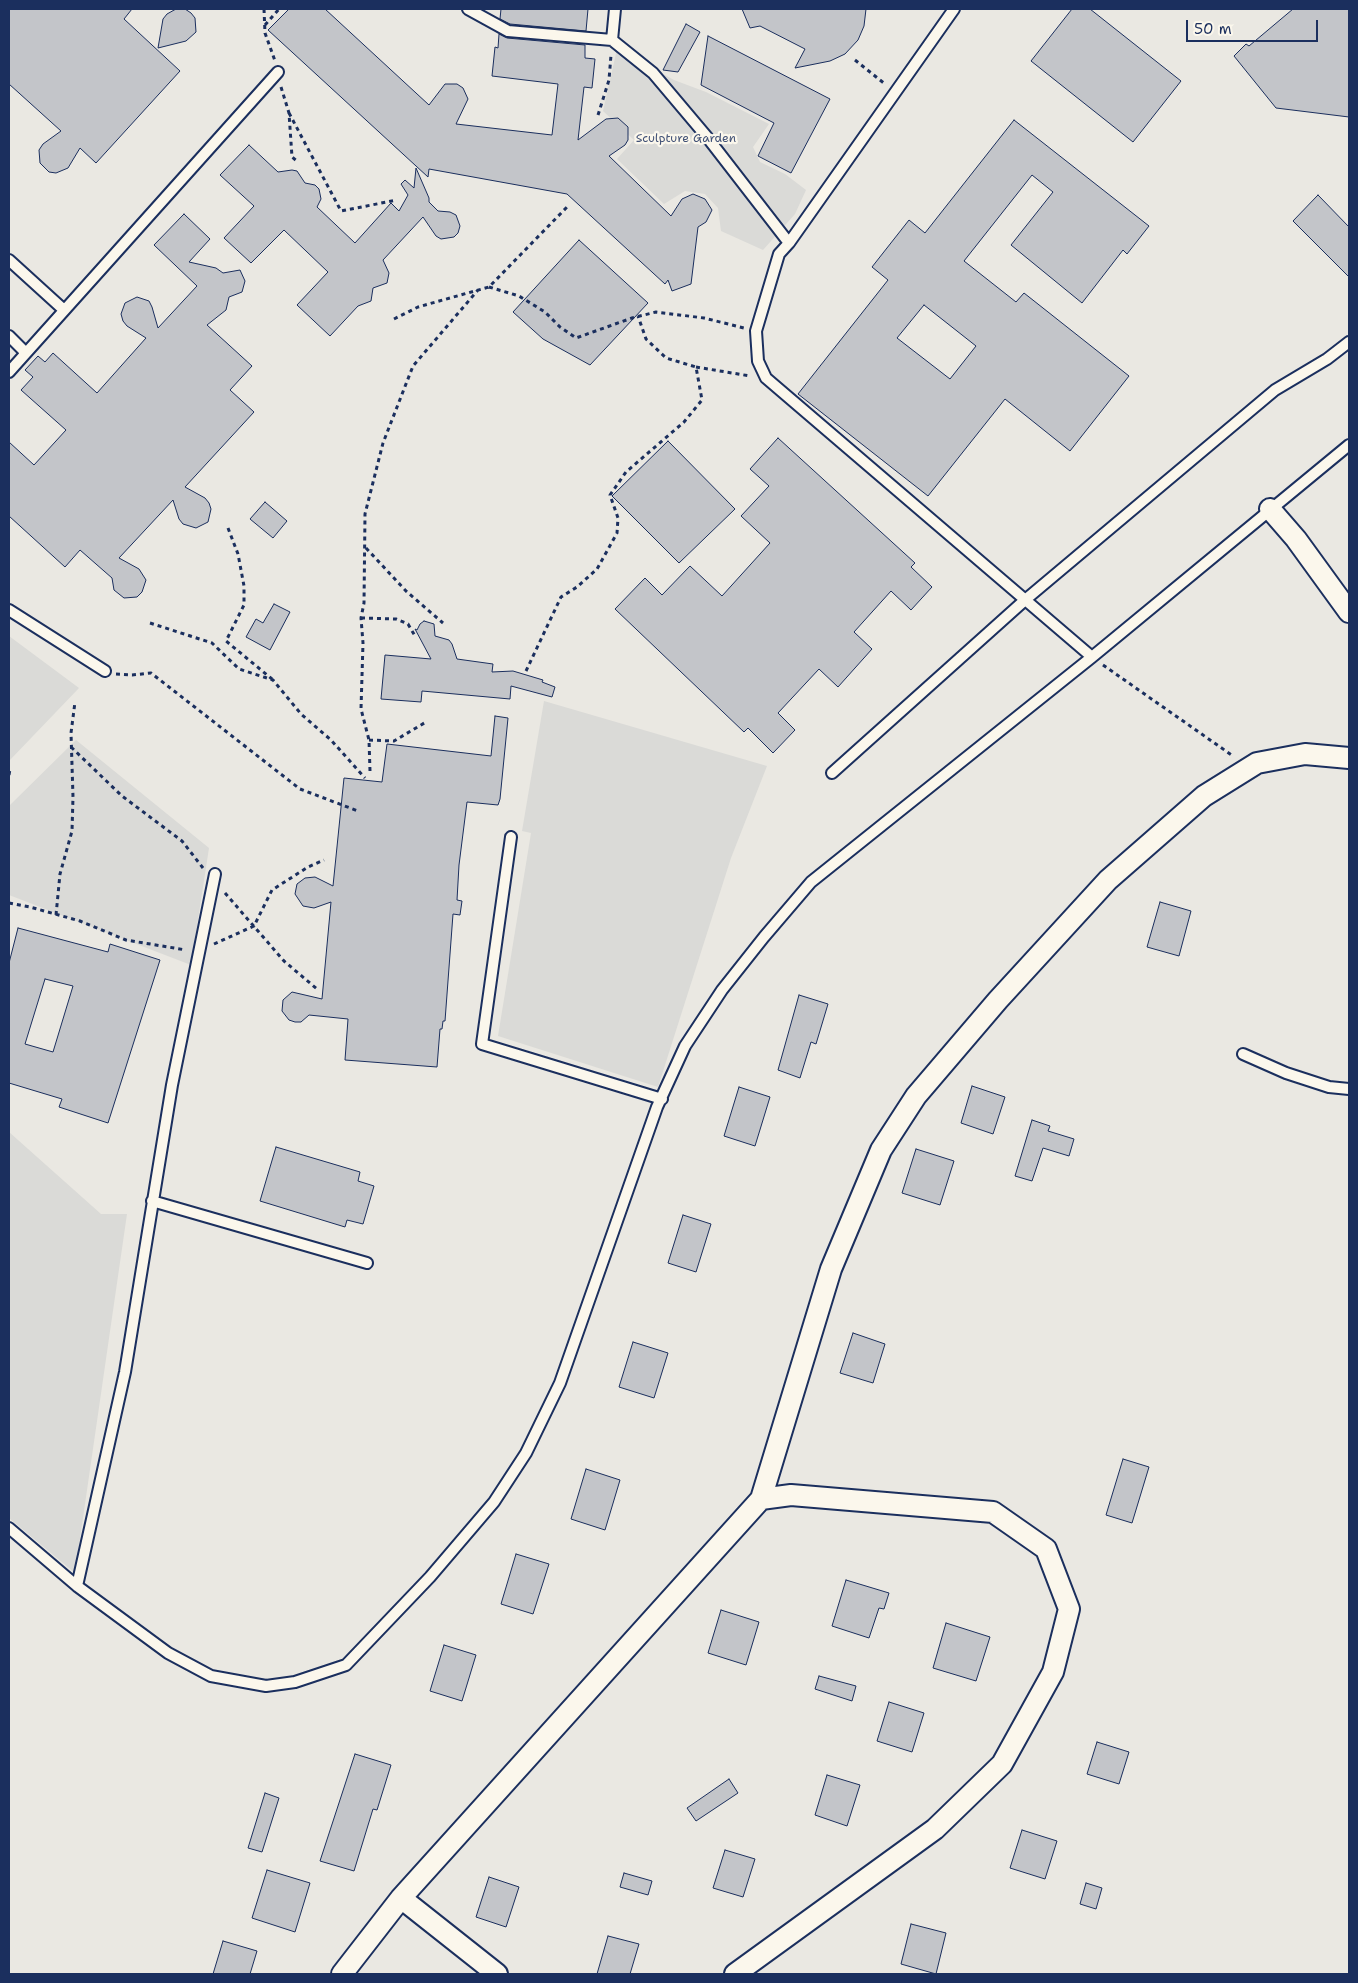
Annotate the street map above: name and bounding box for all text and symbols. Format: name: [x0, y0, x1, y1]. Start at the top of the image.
scale bar: [1188, 10, 1320, 42]
text: 50 m: [1194, 19, 1232, 39]
park label: Sculpture Garden: [636, 132, 736, 146]

